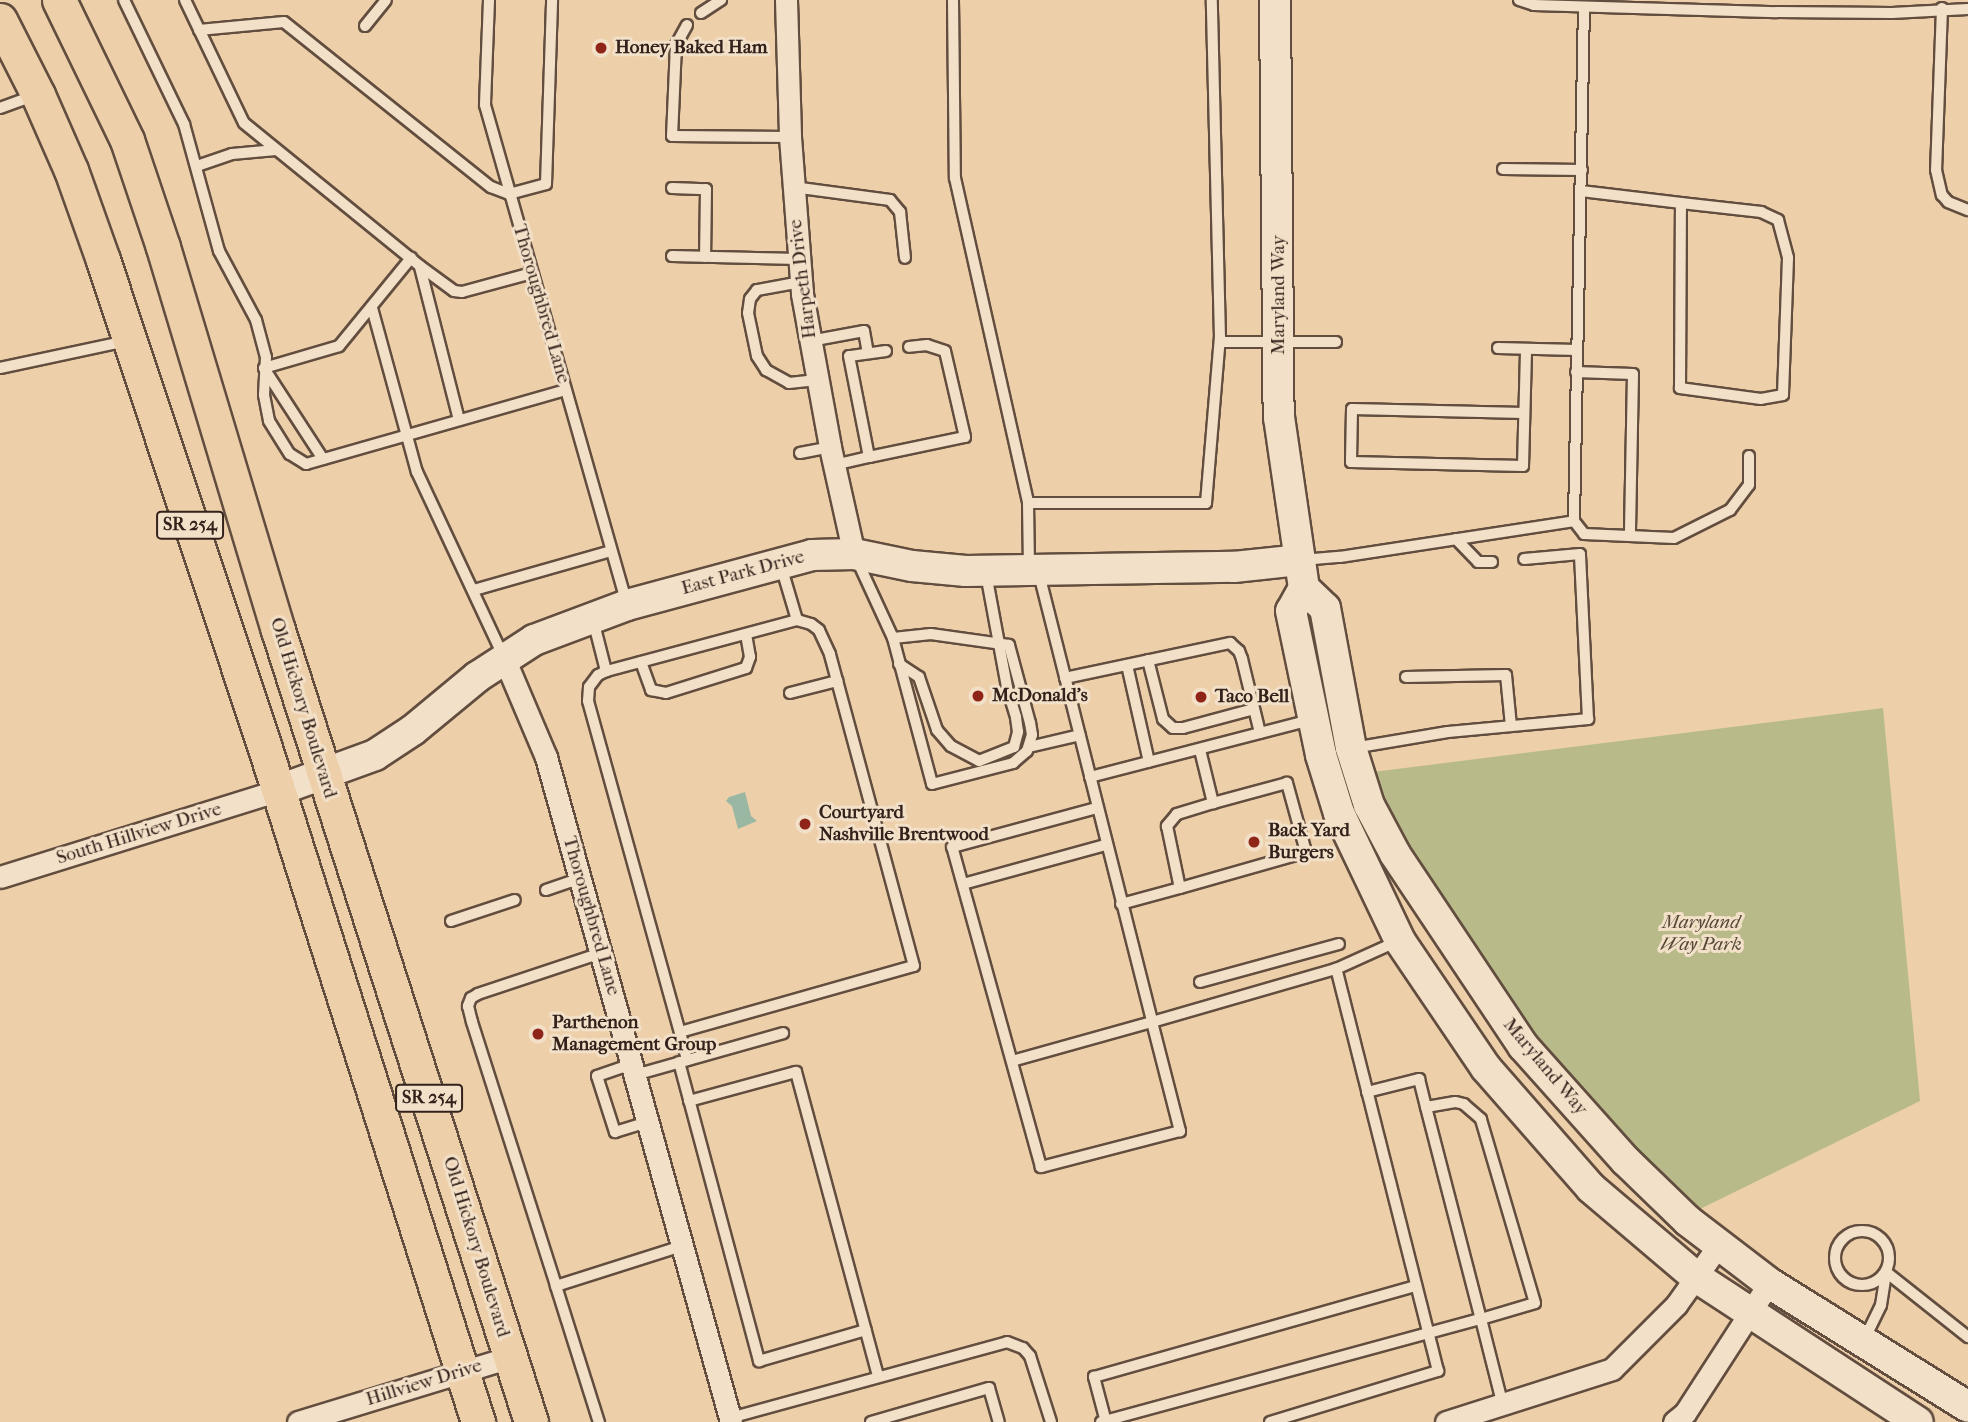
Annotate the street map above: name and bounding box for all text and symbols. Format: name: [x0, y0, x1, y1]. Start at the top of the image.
place label: Honey Baked Ham: [615, 37, 768, 59]
marker: Honey Baked Ham: [593, 40, 609, 56]
street label: Harpeth Drive: [784, 218, 822, 340]
street label: Thoroughbred Lane: [507, 222, 575, 386]
street label: Maryland Way: [1268, 235, 1290, 355]
road number: SR 254: [155, 510, 225, 540]
street label: East Park Drive: [679, 546, 807, 600]
street label: Old Hickory Boulevard: [265, 615, 341, 801]
place label: McDonald's: [992, 685, 1088, 707]
place label: Taco Bell: [1215, 686, 1289, 708]
marker: McDonald's: [970, 688, 986, 704]
marker: Taco Bell: [1193, 689, 1209, 705]
street label: South Hillview Drive: [54, 798, 224, 870]
place label: Courtyard Nashville Brentwood: [819, 802, 989, 846]
marker: Courtyard Nashville Brentwood: [797, 816, 813, 832]
place label: Back Yard Burgers: [1268, 820, 1350, 864]
street label: Thoroughbred Lane: [557, 834, 625, 998]
marker: Back Yard Burgers: [1246, 834, 1262, 850]
park label: Maryland Way Park: [1660, 912, 1742, 956]
place label: Parthenon Management Group: [552, 1012, 716, 1056]
street label: Maryland Way: [1498, 1014, 1592, 1120]
marker: Parthenon Management Group: [530, 1026, 546, 1042]
road number: SR 254: [394, 1084, 464, 1112]
street label: Old Hickory Boulevard: [438, 1154, 514, 1340]
street label: Hillview Drive: [363, 1355, 485, 1411]

